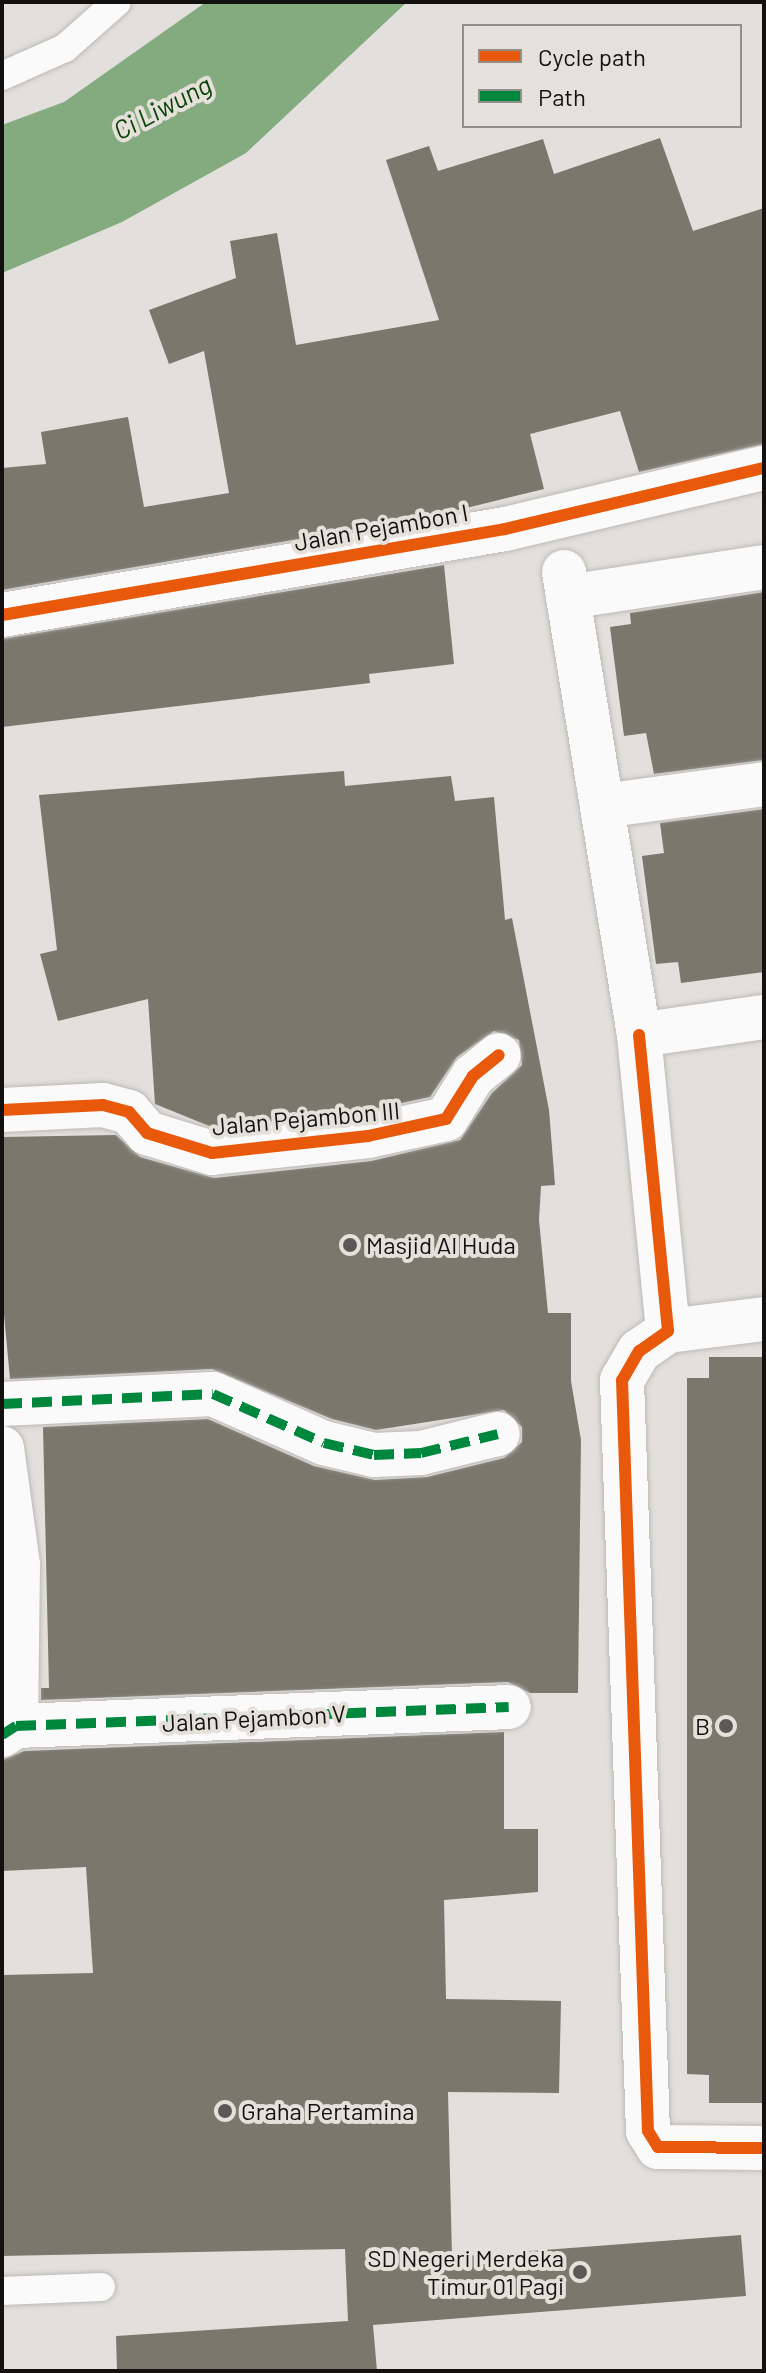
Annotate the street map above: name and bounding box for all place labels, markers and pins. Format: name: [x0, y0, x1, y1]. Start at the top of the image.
place label: Masjid Al Huda: [366, 1231, 516, 1259]
marker: Masjid Al Huda: [341, 1236, 359, 1254]
place label: B: [695, 1712, 710, 1740]
marker: B: [717, 1717, 735, 1735]
place label: Graha Pertamina: [241, 2097, 414, 2125]
marker: Graha Pertamina: [216, 2102, 234, 2120]
place label: SD Negeri Merdeka Timur 01 Pagi: [368, 2244, 564, 2300]
marker: SD Negeri Merdeka Timur 01 Pagi: [571, 2263, 589, 2281]

